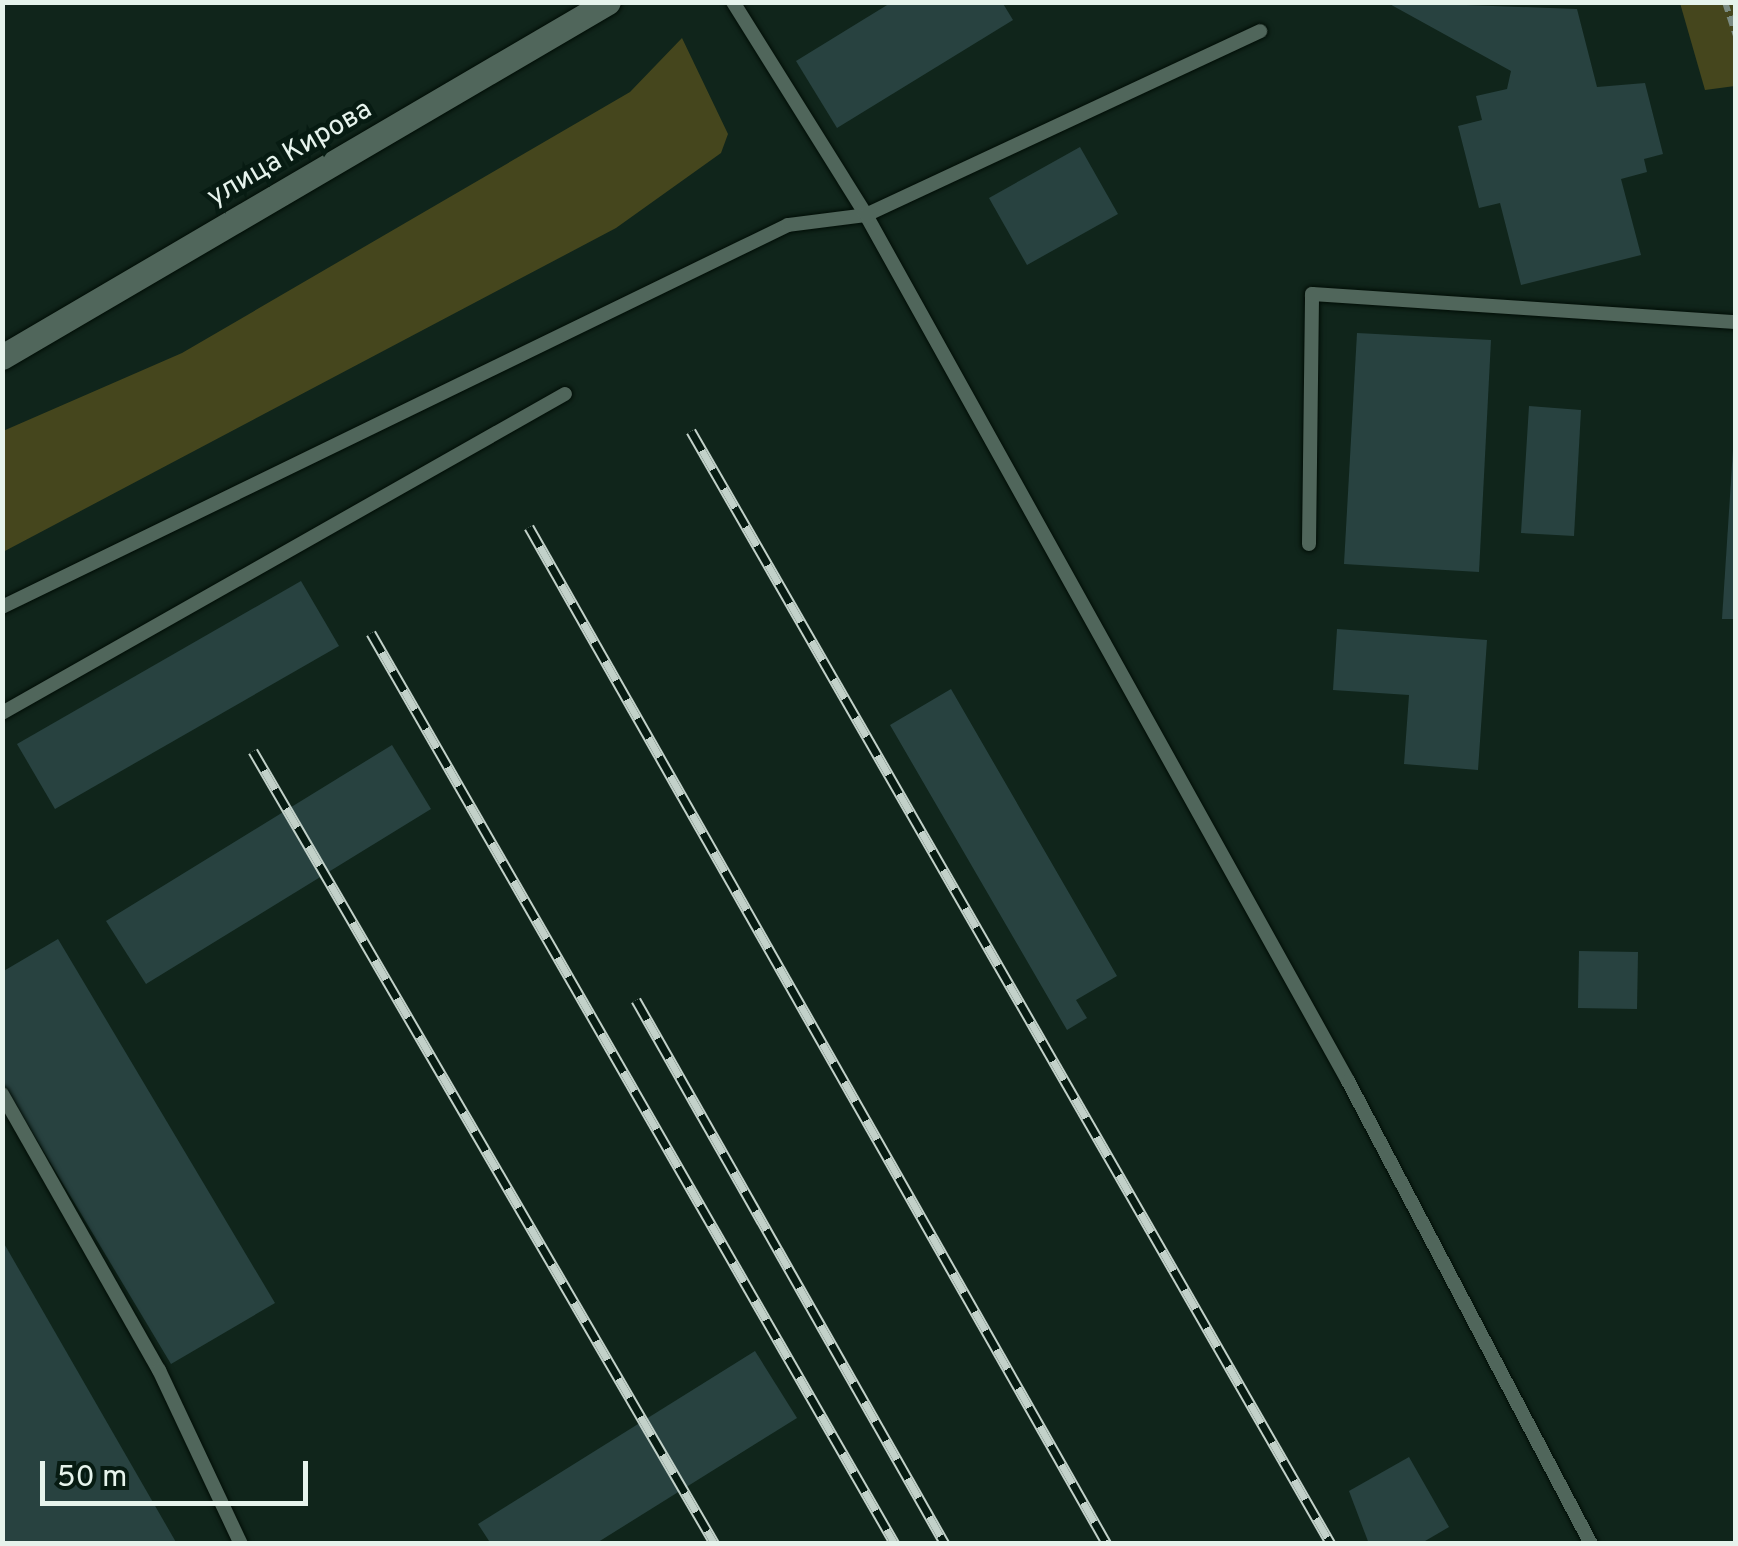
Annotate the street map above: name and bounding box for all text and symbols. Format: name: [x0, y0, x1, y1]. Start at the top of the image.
street label: улица Кирова: [202, 93, 378, 215]
scale bar: [45, 1441, 312, 1503]
text: 50 m: [57, 1460, 127, 1497]

